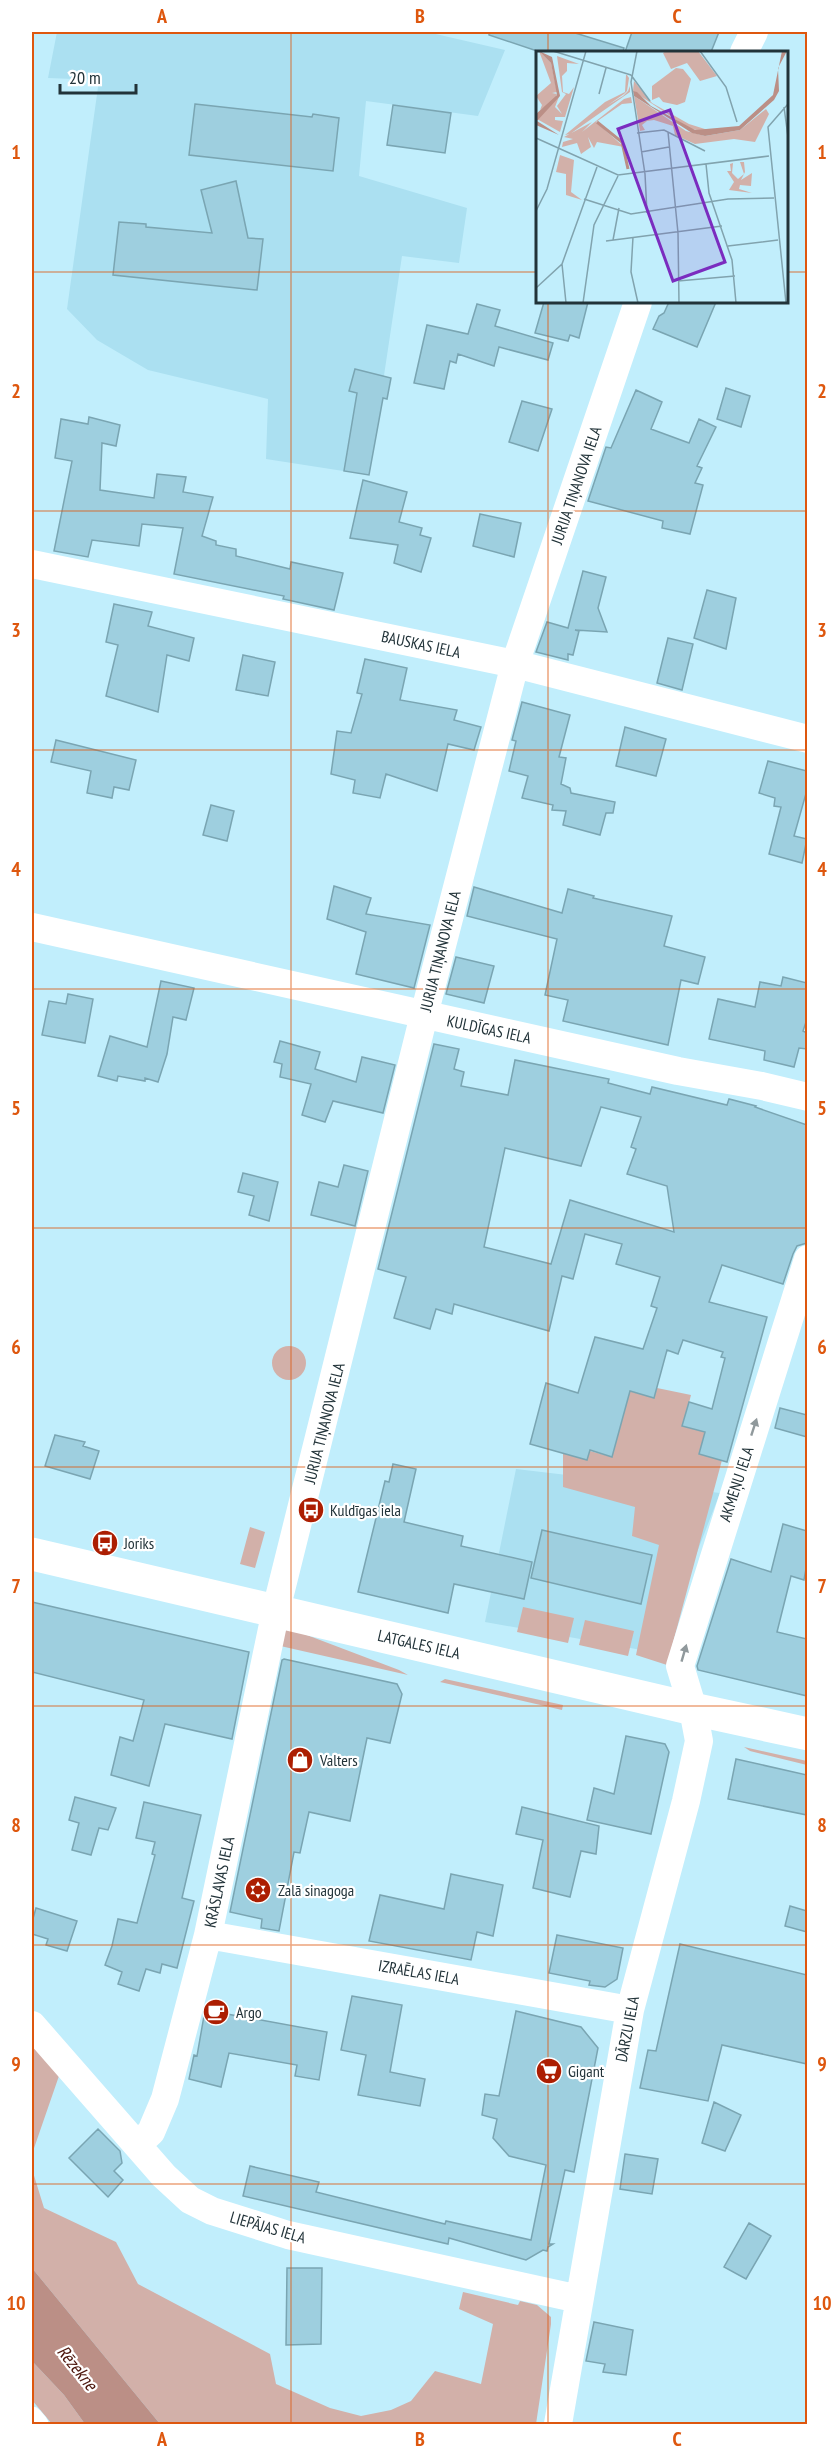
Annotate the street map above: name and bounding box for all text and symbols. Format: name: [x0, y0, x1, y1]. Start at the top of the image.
text: A: [156, 3, 168, 29]
text: B: [415, 3, 425, 29]
text: C: [672, 3, 682, 29]
inset map: [536, 51, 788, 303]
scale bar: [60, 57, 136, 95]
text: 20 m: [69, 66, 101, 89]
text: 1: [11, 139, 21, 165]
text: 1: [817, 139, 827, 165]
text: 2: [11, 378, 21, 404]
text: 2: [817, 378, 827, 404]
street label: JURIJA TIŅANOVA IELA: [546, 423, 606, 548]
text: 3: [11, 617, 21, 643]
text: 3: [817, 617, 827, 643]
street label: BAUSKAS IELA: [380, 626, 463, 662]
text: 4: [11, 856, 21, 882]
text: 4: [817, 856, 827, 882]
street label: JURIJA TIŅANOVA IELA: [415, 888, 465, 1014]
street label: KULDĪGAS IELA: [445, 1010, 533, 1048]
text: 5: [11, 1095, 21, 1121]
text: 5: [817, 1095, 827, 1121]
text: 6: [11, 1334, 21, 1360]
text: 6: [817, 1334, 827, 1360]
street label: JURIJA TIŅANOVA IELA: [299, 1360, 349, 1486]
one-way arrow: [750, 1418, 759, 1436]
street label: AKMEŅU IELA: [714, 1444, 758, 1524]
bus stop icon: Kuldīgas iela: [296, 1495, 326, 1525]
place label: Kuldīgas iela: [330, 1500, 401, 1520]
bus stop icon: Joriks: [90, 1528, 120, 1558]
place label: Joriks: [123, 1533, 154, 1553]
text: 7: [11, 1573, 21, 1599]
text: 7: [817, 1573, 827, 1599]
street label: LATGALES IELA: [376, 1625, 463, 1663]
one-way arrow: [679, 1644, 689, 1662]
shop icon: Valters: [285, 1745, 315, 1775]
place label: Valters: [319, 1750, 358, 1770]
text: 8: [11, 1812, 21, 1838]
text: 8: [817, 1812, 827, 1838]
street label: KRĀSLAVAS IELA: [200, 1834, 239, 1929]
synagogue icon: Zalā sinagoga: [243, 1875, 273, 1905]
place label: Zalā sinagoga: [278, 1880, 354, 1900]
street label: IZRAĒLAS IELA: [377, 1955, 462, 1989]
street label: DĀRZU IELA: [611, 1994, 643, 2064]
cafe icon: Argo: [201, 1997, 231, 2027]
place label: Argo: [236, 2002, 262, 2022]
text: 9: [11, 2051, 21, 2077]
text: 9: [817, 2051, 827, 2077]
supermarket icon: Gigant: [534, 2056, 564, 2086]
place label: Gigant: [568, 2061, 605, 2081]
street label: LIEPĀJAS IELA: [228, 2207, 309, 2247]
text: 10: [6, 2290, 26, 2316]
text: 10: [812, 2290, 832, 2316]
water label: Rēzekne: [52, 2341, 103, 2396]
text: A: [156, 2426, 168, 2452]
text: B: [415, 2426, 425, 2452]
text: C: [672, 2426, 682, 2452]

